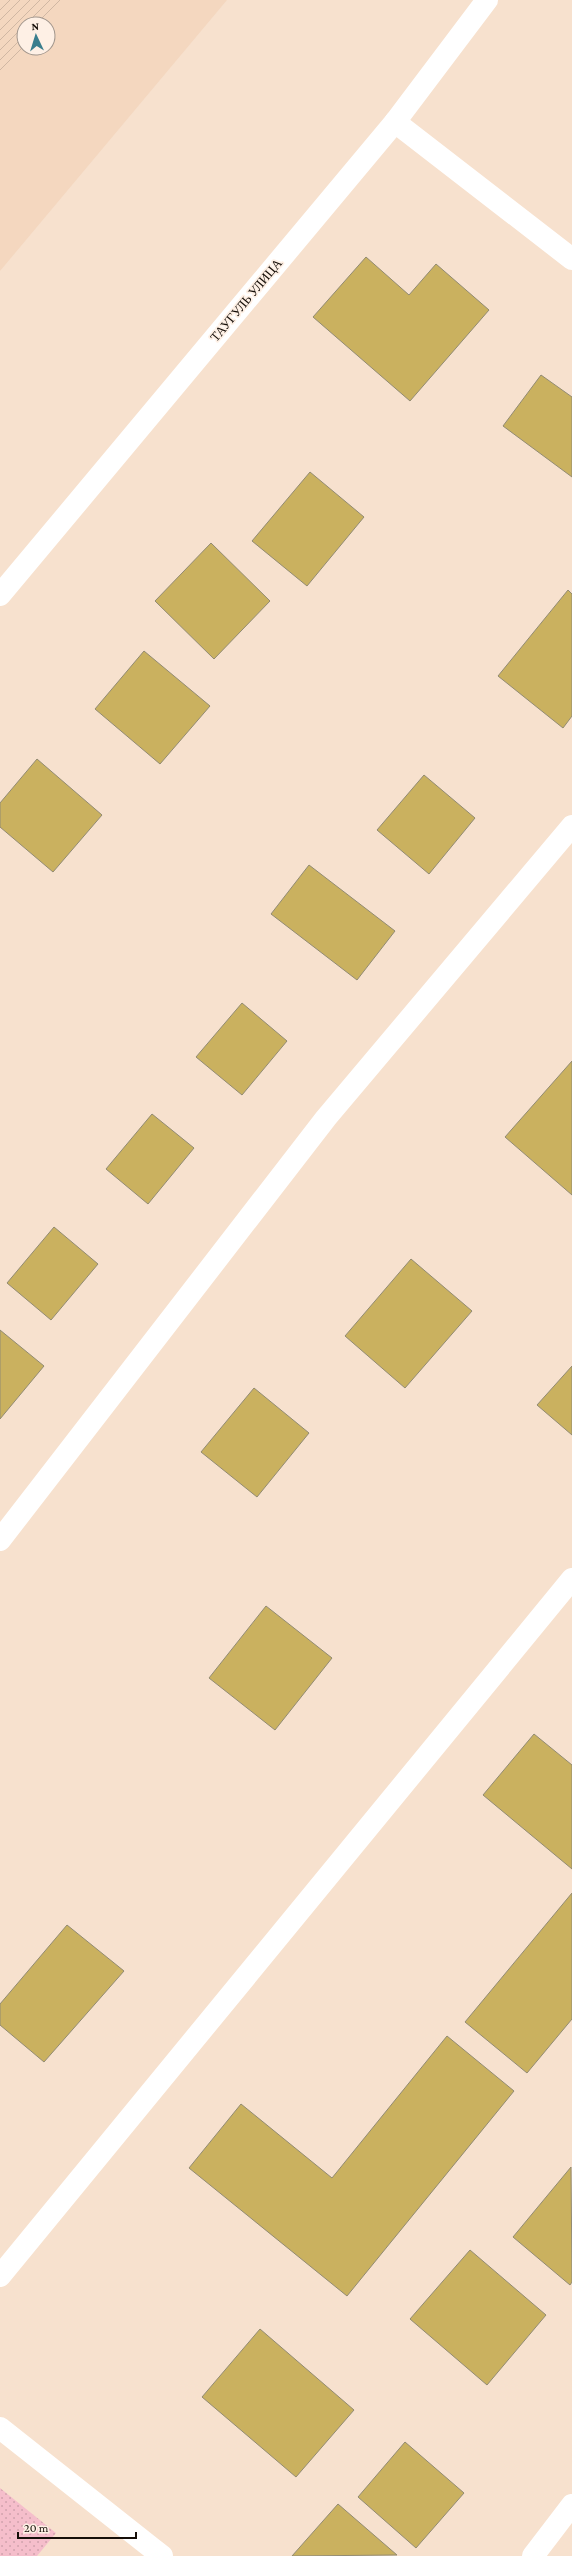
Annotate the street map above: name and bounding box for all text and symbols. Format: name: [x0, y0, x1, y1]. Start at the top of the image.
north arrow: [16, 16, 56, 56]
text: N: [31, 20, 40, 32]
street label: ТАУГУЛЬ УЛИЦА: [207, 255, 285, 344]
scale bar: [18, 2514, 136, 2540]
text: 20 m: [24, 2521, 49, 2535]

